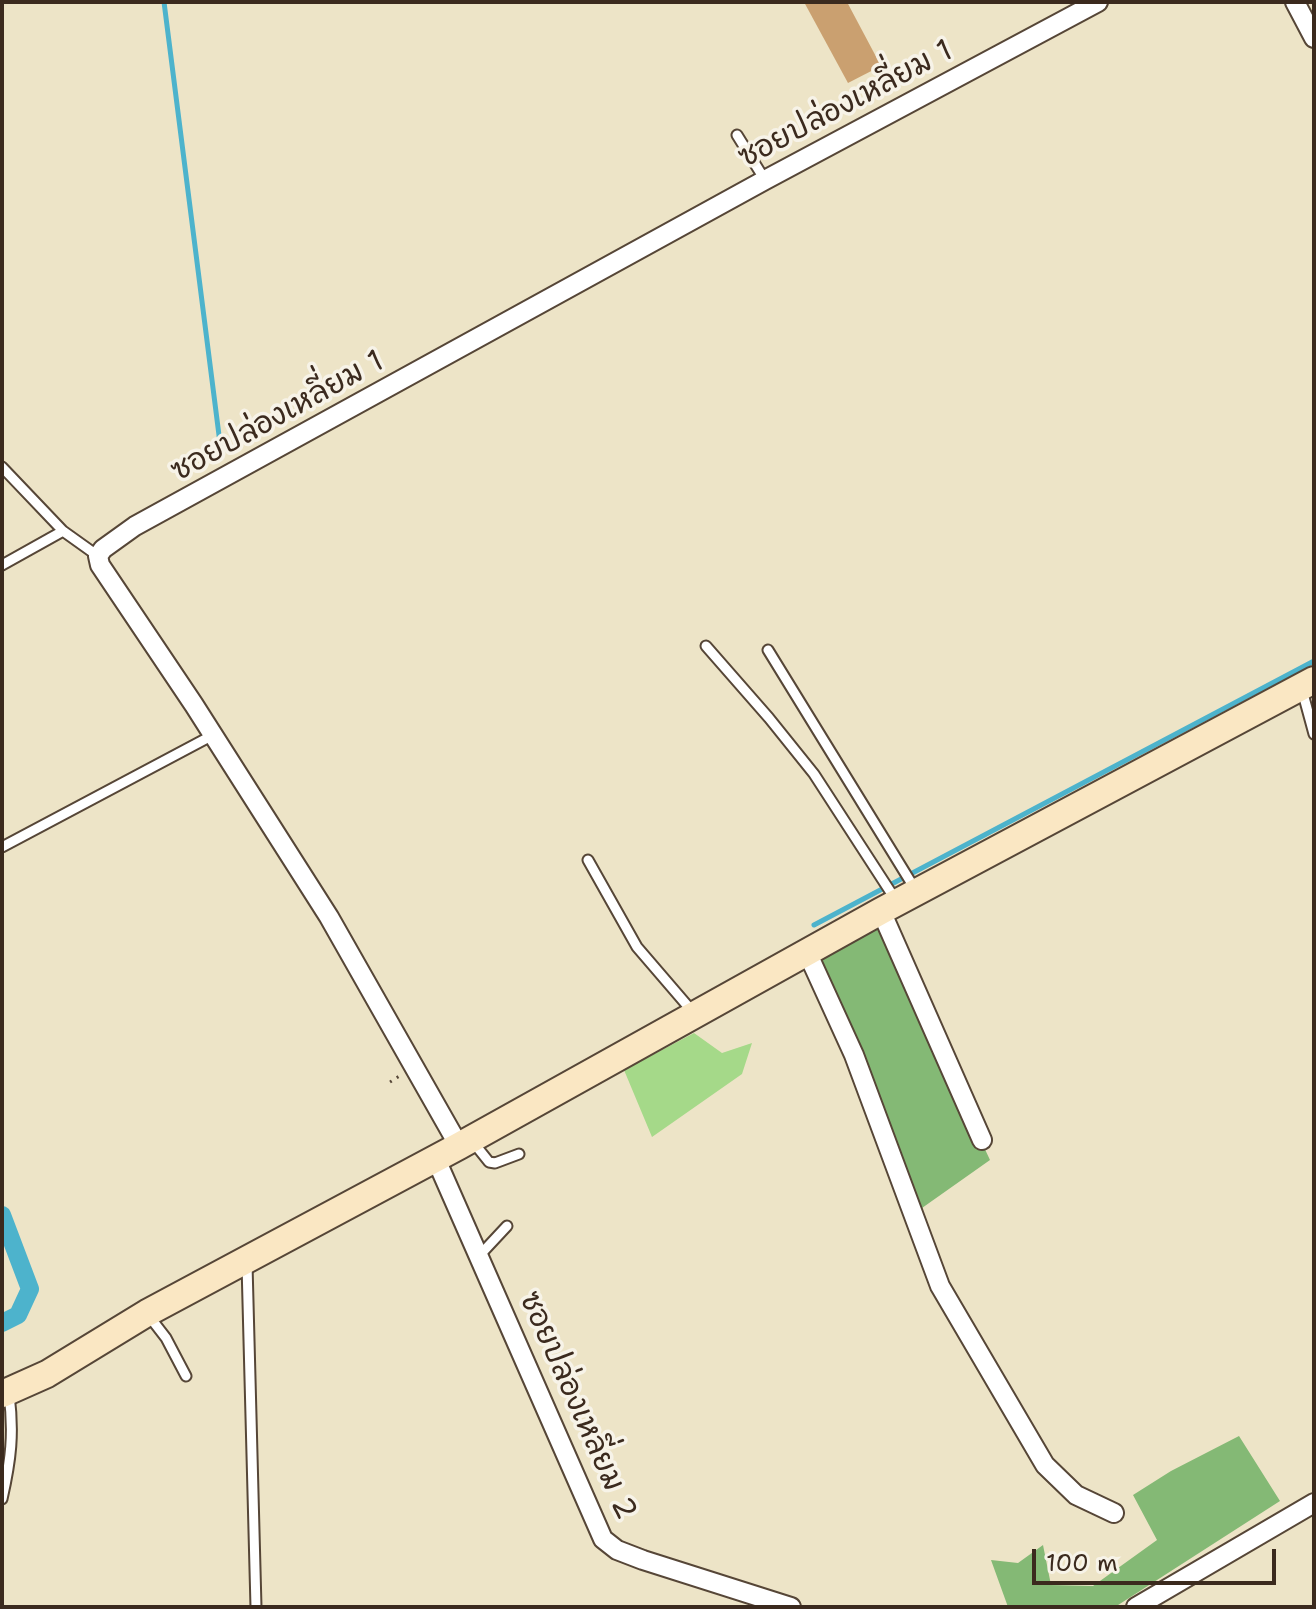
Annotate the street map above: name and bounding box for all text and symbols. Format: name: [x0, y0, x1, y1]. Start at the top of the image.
street label: ซอยปล่องเหลี่ยม 1: [733, 33, 959, 177]
street label: ซอยปล่องเหลี่ยม 1: [165, 344, 391, 490]
street label: ซอยปล่องเหลี่ยม 2: [511, 1286, 643, 1526]
scale bar: [1036, 1533, 1280, 1583]
text: 100 m: [1046, 1547, 1118, 1579]

